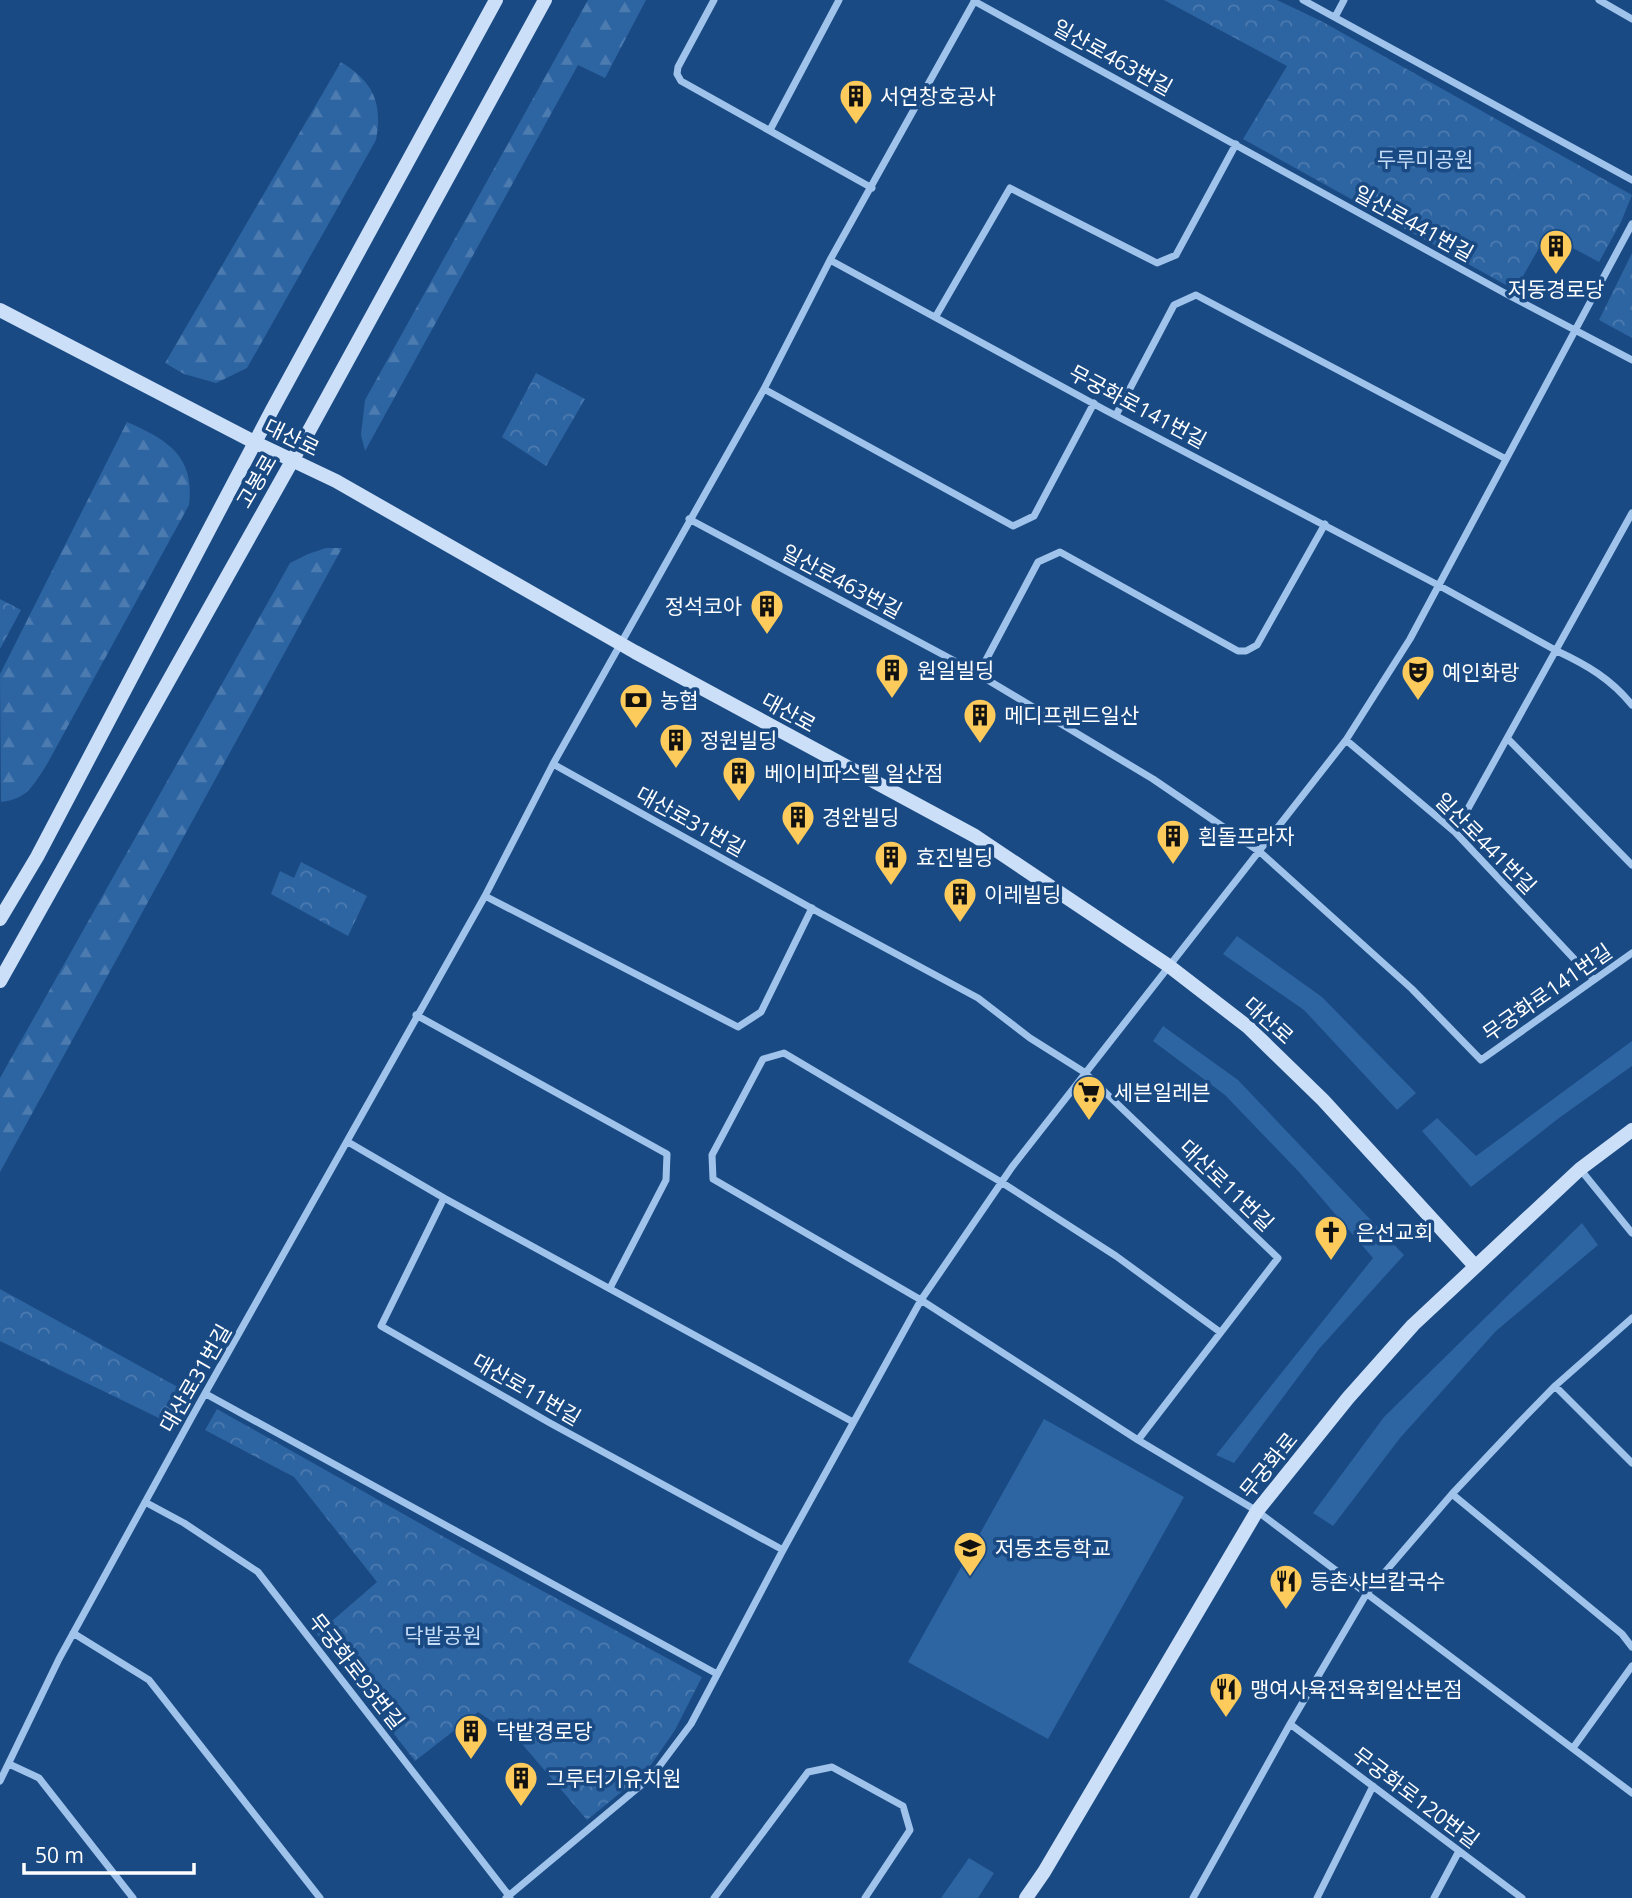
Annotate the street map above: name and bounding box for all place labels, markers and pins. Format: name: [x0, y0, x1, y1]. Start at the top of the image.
building icon: 서연창호공사: [837, 77, 875, 126]
place label: 서연창호공사: [880, 82, 996, 110]
building icon: 저동경로당: [1537, 227, 1575, 276]
place label: 저동경로당: [1508, 275, 1604, 303]
building icon: 정석코아: [748, 587, 786, 636]
place label: 정석코아: [665, 592, 742, 620]
building icon: 원일빌딩: [873, 651, 911, 700]
theatre icon: 예인화랑: [1399, 653, 1437, 702]
place label: 원일빌딩: [917, 656, 994, 684]
place label: 예인화랑: [1442, 658, 1519, 686]
bank icon: 농협: [617, 681, 655, 730]
place label: 농협: [660, 686, 699, 714]
building icon: 메디프렌드일산: [961, 696, 999, 745]
place label: 메디프렌드일산: [1004, 701, 1139, 729]
building icon: 정원빌딩: [657, 721, 695, 770]
place label: 정원빌딩: [700, 726, 777, 754]
building icon: 베이비파스텔 일산점: [720, 754, 758, 803]
place label: 베이비파스텔 일산점: [764, 759, 943, 787]
building icon: 경완빌딩: [779, 798, 817, 847]
place label: 경완빌딩: [822, 803, 899, 831]
building icon: 흰돌프라자: [1154, 817, 1192, 866]
place label: 흰돌프라자: [1198, 822, 1295, 850]
building icon: 효진빌딩: [872, 838, 910, 887]
place label: 효진빌딩: [916, 843, 993, 871]
building icon: 이레빌딩: [941, 875, 979, 924]
place label: 이레빌딩: [984, 880, 1061, 908]
supermarket icon: 세븐일레븐: [1070, 1073, 1108, 1122]
place label: 세븐일레븐: [1114, 1078, 1211, 1106]
church icon: 은선교회: [1312, 1213, 1350, 1262]
place label: 은선교회: [1356, 1218, 1433, 1246]
school or university icon: 저동초등학교: [951, 1529, 989, 1578]
place label: 저동초등학교: [995, 1534, 1111, 1562]
restaurant icon: 등촌샤브칼국수: [1267, 1562, 1305, 1611]
place label: 등촌샤브칼국수: [1310, 1567, 1445, 1595]
restaurant icon: 맹여사육전육회일산본점: [1207, 1670, 1245, 1719]
place label: 맹여사육전육회일산본점: [1250, 1675, 1463, 1703]
building icon: 닥밭경로당: [452, 1712, 490, 1761]
place label: 닥밭경로당: [496, 1717, 593, 1745]
building icon: 그루터기유치원: [502, 1759, 540, 1808]
place label: 그루터기유치원: [546, 1764, 681, 1792]

